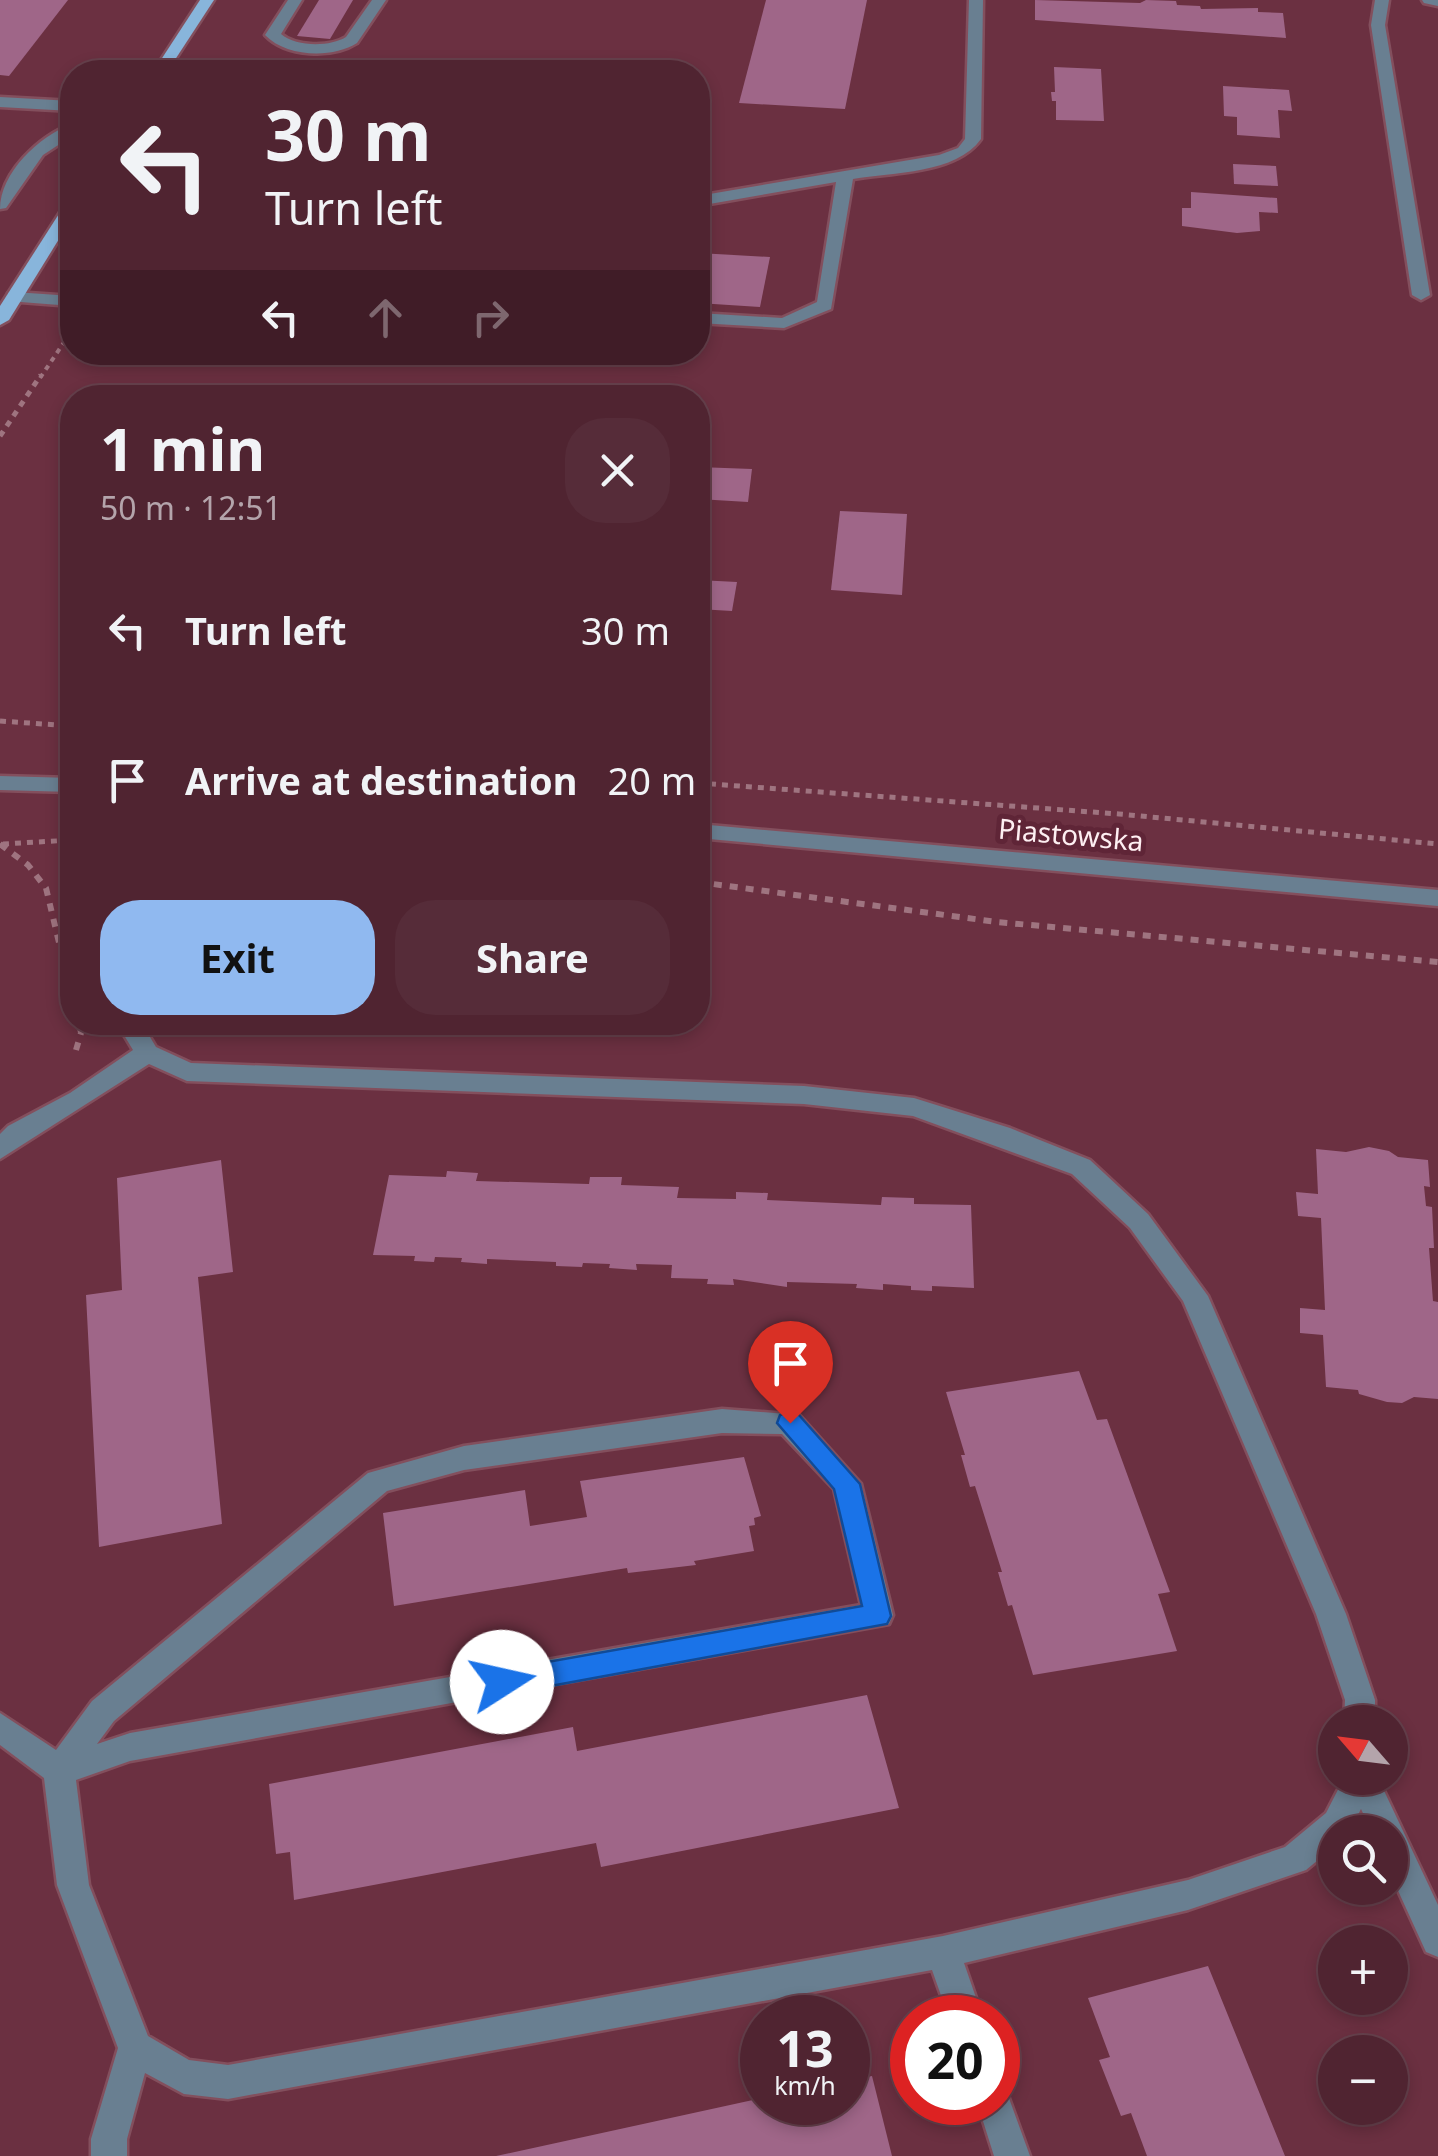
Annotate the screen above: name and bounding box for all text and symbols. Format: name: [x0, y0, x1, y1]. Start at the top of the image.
text: 30 m: [265, 86, 432, 182]
icon: left: [100, 100, 230, 230]
text: Turn left: [265, 177, 442, 238]
icon: left: [253, 290, 308, 345]
icon: ahead: [358, 290, 413, 345]
icon: right: [463, 290, 518, 345]
text: 1 min: [100, 407, 265, 489]
button: close: [565, 418, 670, 523]
text: 50 m · 12:51: [100, 486, 282, 529]
icon: left: [100, 603, 155, 658]
text: Turn left: [185, 604, 347, 656]
text: 30 m: [581, 604, 670, 656]
icon: arrive: [100, 753, 155, 808]
text: Arrive at destination: [185, 754, 577, 806]
text: 20 m: [607, 754, 696, 806]
street label: Piastowska: [997, 809, 1145, 859]
button: Exit: [100, 900, 375, 1015]
button: Share: [395, 900, 670, 1015]
pin: [748, 1321, 833, 1424]
icon: arrive: [763, 1336, 818, 1391]
position arrow: [450, 1630, 554, 1734]
north arrow: [1318, 1705, 1408, 1795]
map controls: [1318, 1705, 1408, 2125]
button: search: [1318, 1815, 1408, 1905]
button: +: [1318, 1925, 1408, 2015]
speed limit sign: 20: [890, 1995, 1020, 2125]
text: 13: [776, 2014, 834, 2082]
button: −: [1318, 2035, 1408, 2125]
text: km/h: [774, 2068, 836, 2102]

